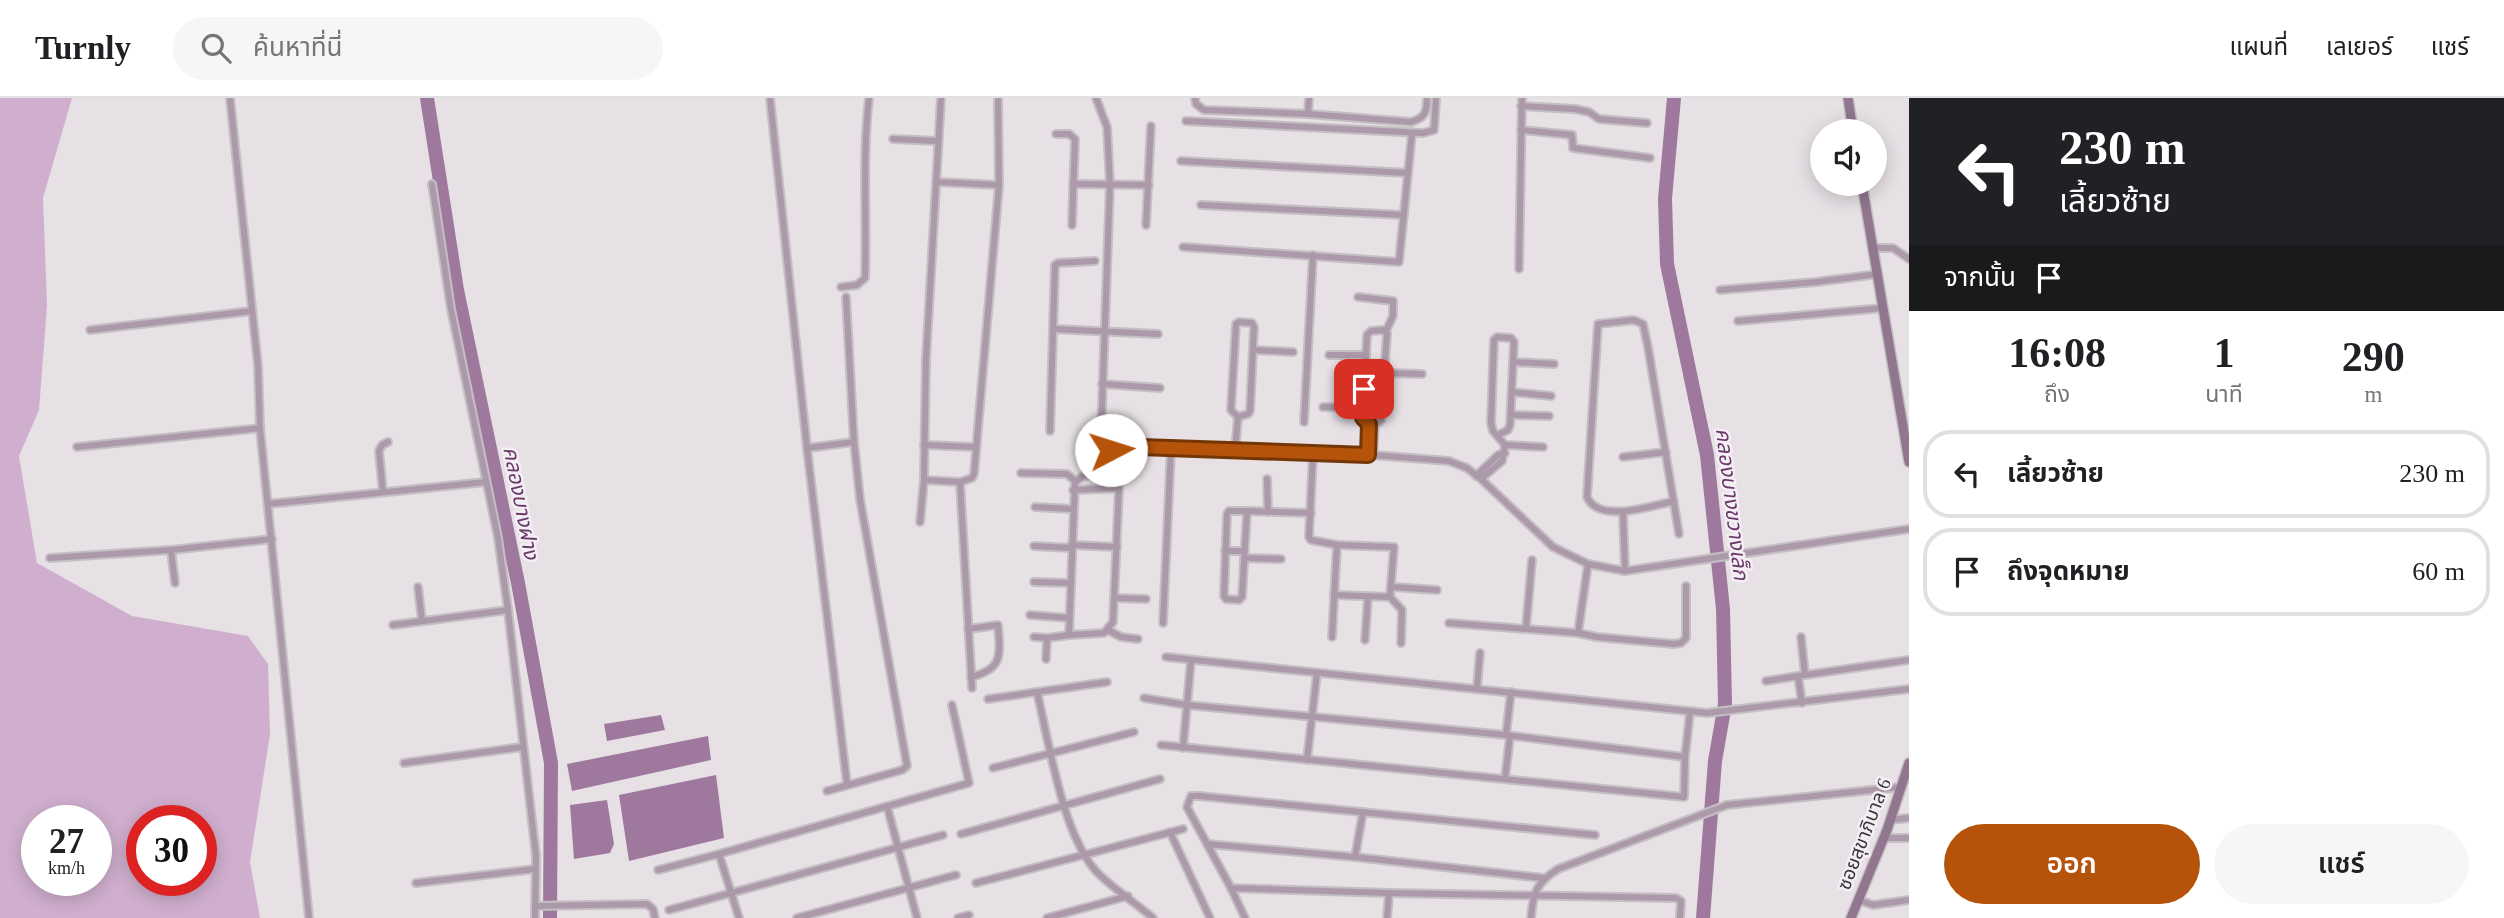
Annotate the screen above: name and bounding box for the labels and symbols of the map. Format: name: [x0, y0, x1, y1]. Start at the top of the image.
pin: [1334, 359, 1394, 419]
position arrow: [1074, 413, 1148, 487]
water label: คลองบางขวางเล็ก: [1711, 427, 1753, 583]
water label: คลองบางฝาง: [498, 445, 544, 563]
street label: ซอยสุขาภิบาล 6: [1833, 775, 1896, 893]
speed limit sign: 30: [126, 805, 217, 896]

